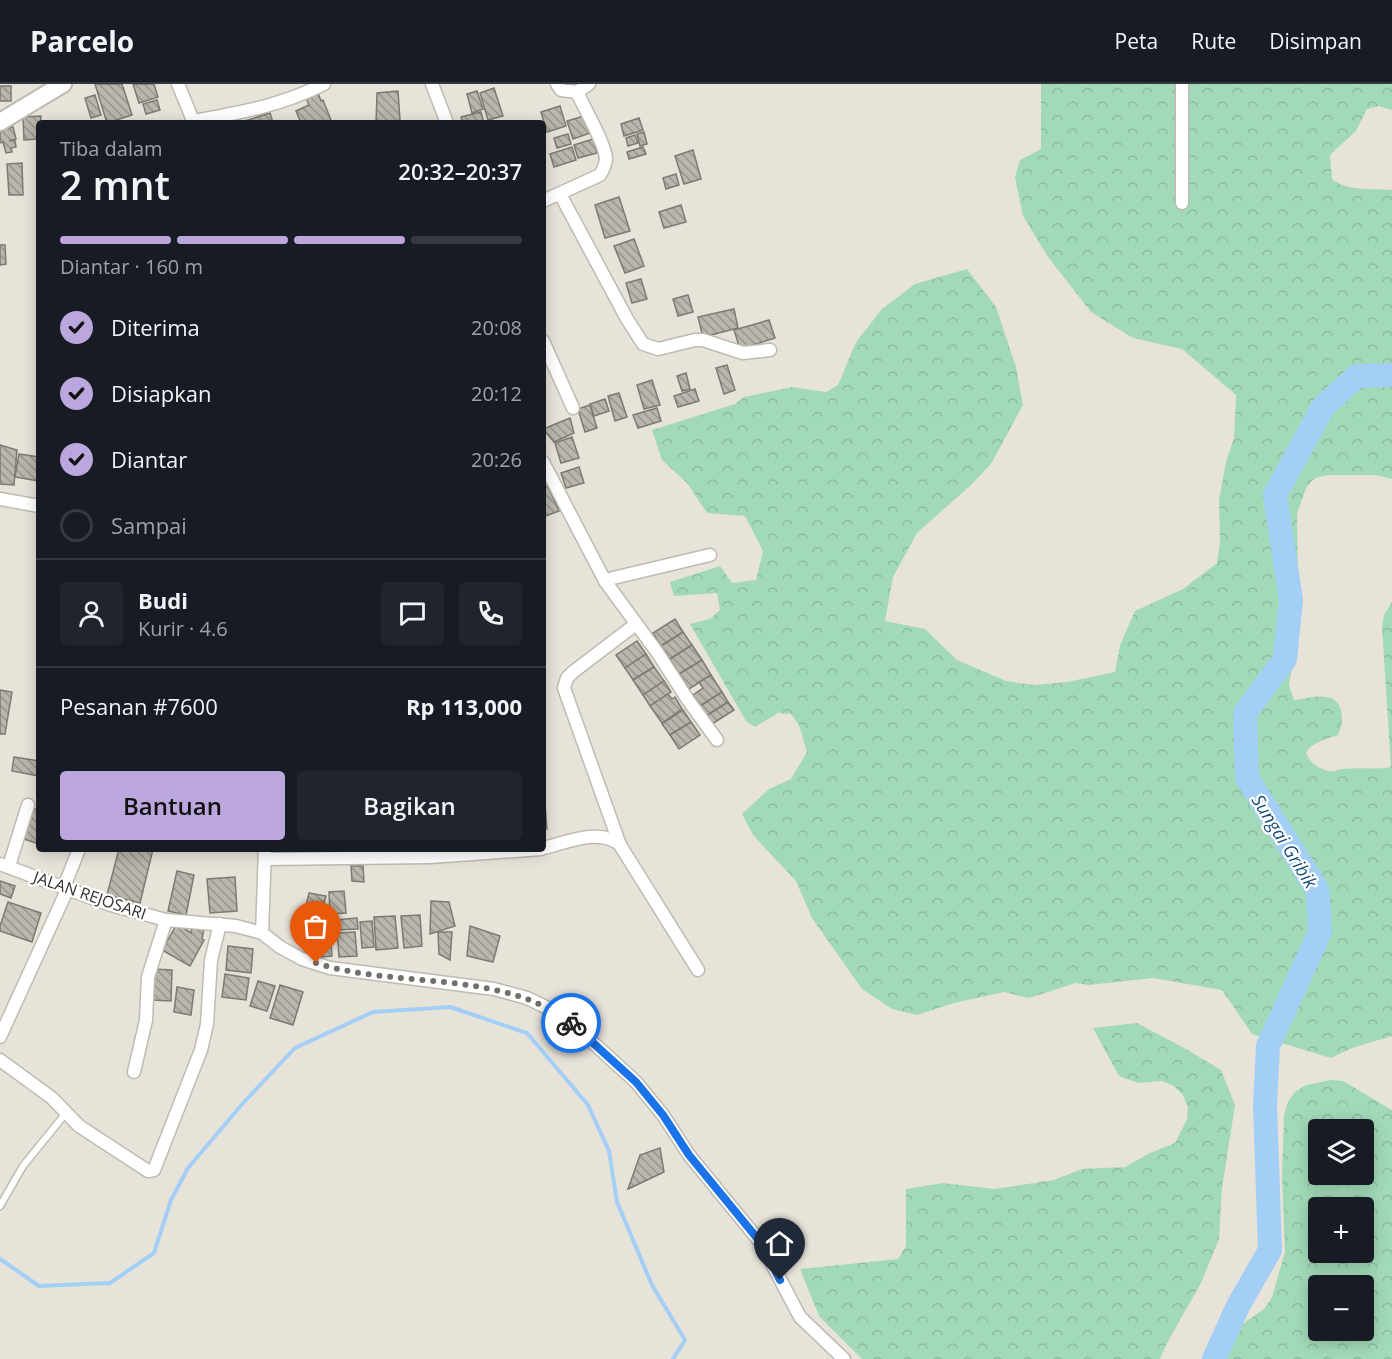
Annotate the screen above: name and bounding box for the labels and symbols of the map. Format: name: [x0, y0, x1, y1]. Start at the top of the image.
water label: Sungai Gribik: [1247, 790, 1324, 893]
street label: JALAN REJOSARI: [29, 865, 149, 925]
pin: [290, 901, 341, 963]
courier: [541, 993, 601, 1053]
pin: [754, 1218, 805, 1280]

